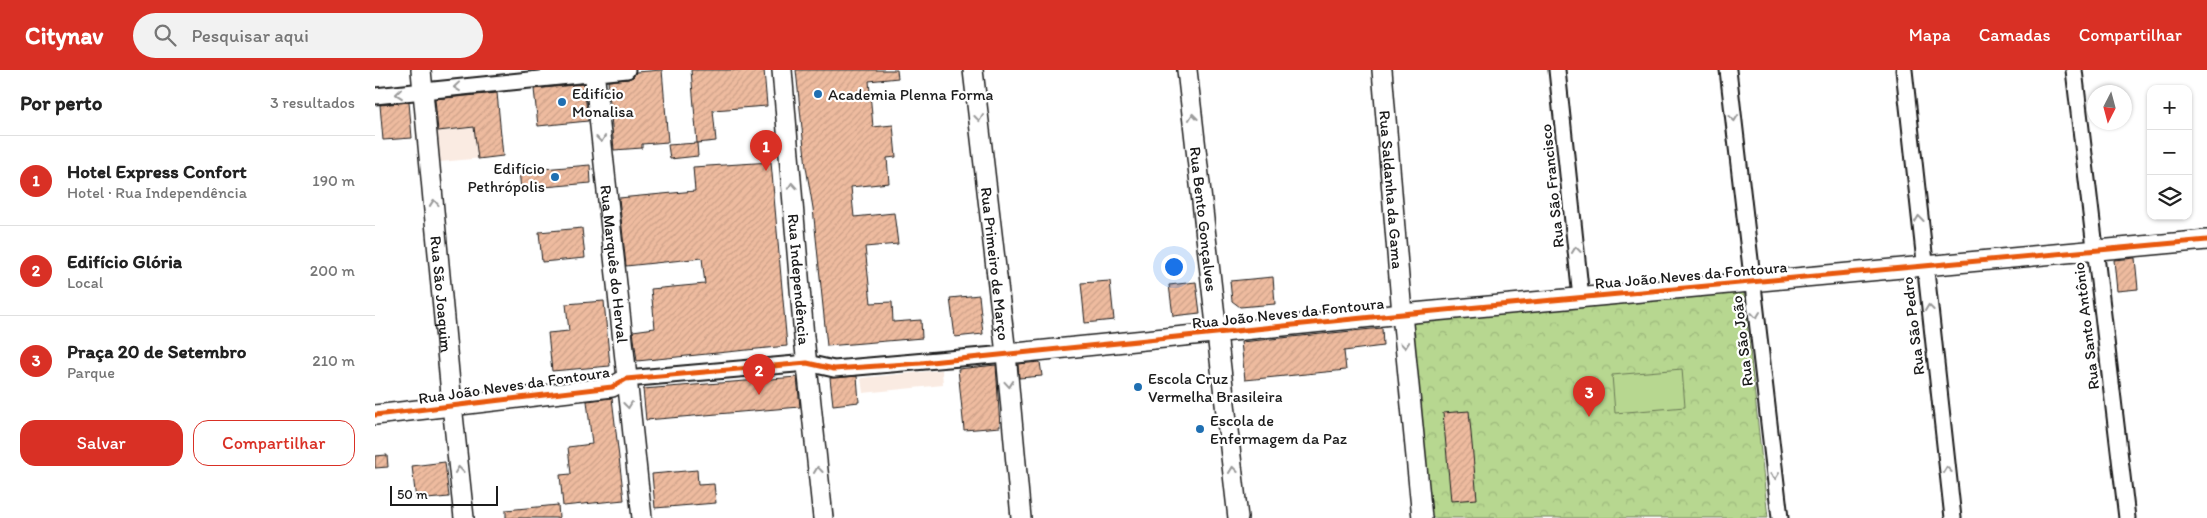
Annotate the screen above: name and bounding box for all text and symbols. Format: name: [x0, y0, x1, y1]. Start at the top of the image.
search box: [133, 13, 483, 58]
text: Citynav: [25, 21, 103, 50]
icon: search: [151, 21, 179, 49]
text: Pesquisar aqui: [191, 24, 309, 47]
text: Mapa: [1909, 24, 1951, 46]
text: Camadas: [1979, 24, 2051, 46]
text: Compartilhar: [2079, 24, 2182, 46]
one-way arrow: [453, 82, 461, 93]
place label: Edifício Monalisa: [572, 84, 634, 121]
place label: Academia Plenna Forma: [828, 85, 994, 104]
north arrow: [2087, 85, 2132, 130]
map controls: [2147, 85, 2192, 220]
button: +: [2147, 85, 2192, 130]
one-way arrow: [395, 88, 403, 99]
marker: Academia Plenna Forma: [812, 88, 824, 100]
text: Por perto: [20, 90, 102, 115]
text: 3 resultados: [270, 93, 355, 112]
marker: Edifício Monalisa: [556, 96, 568, 108]
street label: Rua Saldanha da Gama: [1376, 110, 1408, 270]
one-way arrow: [1188, 112, 1199, 120]
one-way arrow: [973, 115, 984, 123]
one-way arrow: [1728, 115, 1739, 123]
street label: Rua São Francisco: [1536, 123, 1568, 249]
pin: 1: [750, 130, 782, 171]
button: −: [2147, 130, 2192, 175]
one-way arrow: [595, 135, 606, 143]
street label: Rua Bento Gonçalves: [1186, 146, 1222, 292]
place label: Edifício Pethrópolis: [468, 159, 545, 196]
text: Hotel Express Confort: [67, 160, 247, 183]
text: 1: [32, 171, 40, 190]
text: 190 m: [312, 171, 355, 190]
marker: Edifício Pethrópolis: [549, 171, 561, 183]
button: layers: [2147, 175, 2192, 220]
one-way arrow: [787, 181, 798, 189]
text: Hotel · Rua Independência: [67, 183, 247, 202]
street label: Rua Marquês do Herval: [597, 184, 633, 344]
street label: Rua Primeiro de Março: [977, 186, 1014, 342]
one-way arrow: [428, 199, 439, 207]
street label: Rua Independência: [784, 213, 814, 347]
one-way arrow: [1914, 215, 1925, 223]
street label: Rua São Joaquim: [427, 235, 457, 353]
one-way arrow: [1571, 245, 1582, 253]
text: Edifício Glória: [67, 250, 182, 273]
your location: [1161, 254, 1187, 280]
street label: Rua João Neves da Fontoura: [1594, 257, 1788, 293]
text: 2: [32, 261, 40, 280]
text: 200 m: [310, 261, 355, 280]
street label: Rua Santo Antônio: [2069, 261, 2103, 391]
text: Local: [67, 273, 103, 292]
street label: Rua São Pedro: [1898, 276, 1928, 376]
street label: Rua João Neves da Fontoura: [1191, 293, 1385, 333]
street label: Rua São João: [1727, 294, 1757, 388]
one-way arrow: [1924, 304, 1935, 312]
one-way arrow: [1750, 311, 1761, 319]
text: Praça 20 de Setembro: [67, 340, 246, 363]
one-way arrow: [1399, 342, 1410, 350]
text: 3: [32, 351, 40, 370]
text: 210 m: [312, 351, 355, 370]
pin: 2: [743, 354, 775, 395]
street label: Rua João Neves da Fontoura: [417, 362, 611, 408]
text: Parque: [67, 363, 115, 382]
place label: Escola Cruz Vermelha Brasileira: [1148, 369, 1283, 406]
pin: 3: [1573, 376, 1605, 417]
one-way arrow: [1003, 380, 1014, 388]
marker: Escola Cruz Vermelha Brasileira: [1132, 381, 1144, 393]
one-way arrow: [622, 401, 633, 409]
place label: Escola de Enfermagem da Paz: [1210, 411, 1348, 448]
button: Salvar: [20, 420, 183, 466]
button: Compartilhar: [193, 420, 355, 466]
marker: Escola de Enfermagem da Paz: [1194, 423, 1206, 435]
one-way arrow: [454, 465, 465, 473]
one-way arrow: [813, 465, 824, 473]
one-way arrow: [1228, 465, 1239, 473]
one-way arrow: [1942, 465, 1953, 473]
one-way arrow: [1769, 472, 1780, 480]
scale bar: [390, 483, 497, 506]
text: 50 m: [397, 486, 428, 503]

